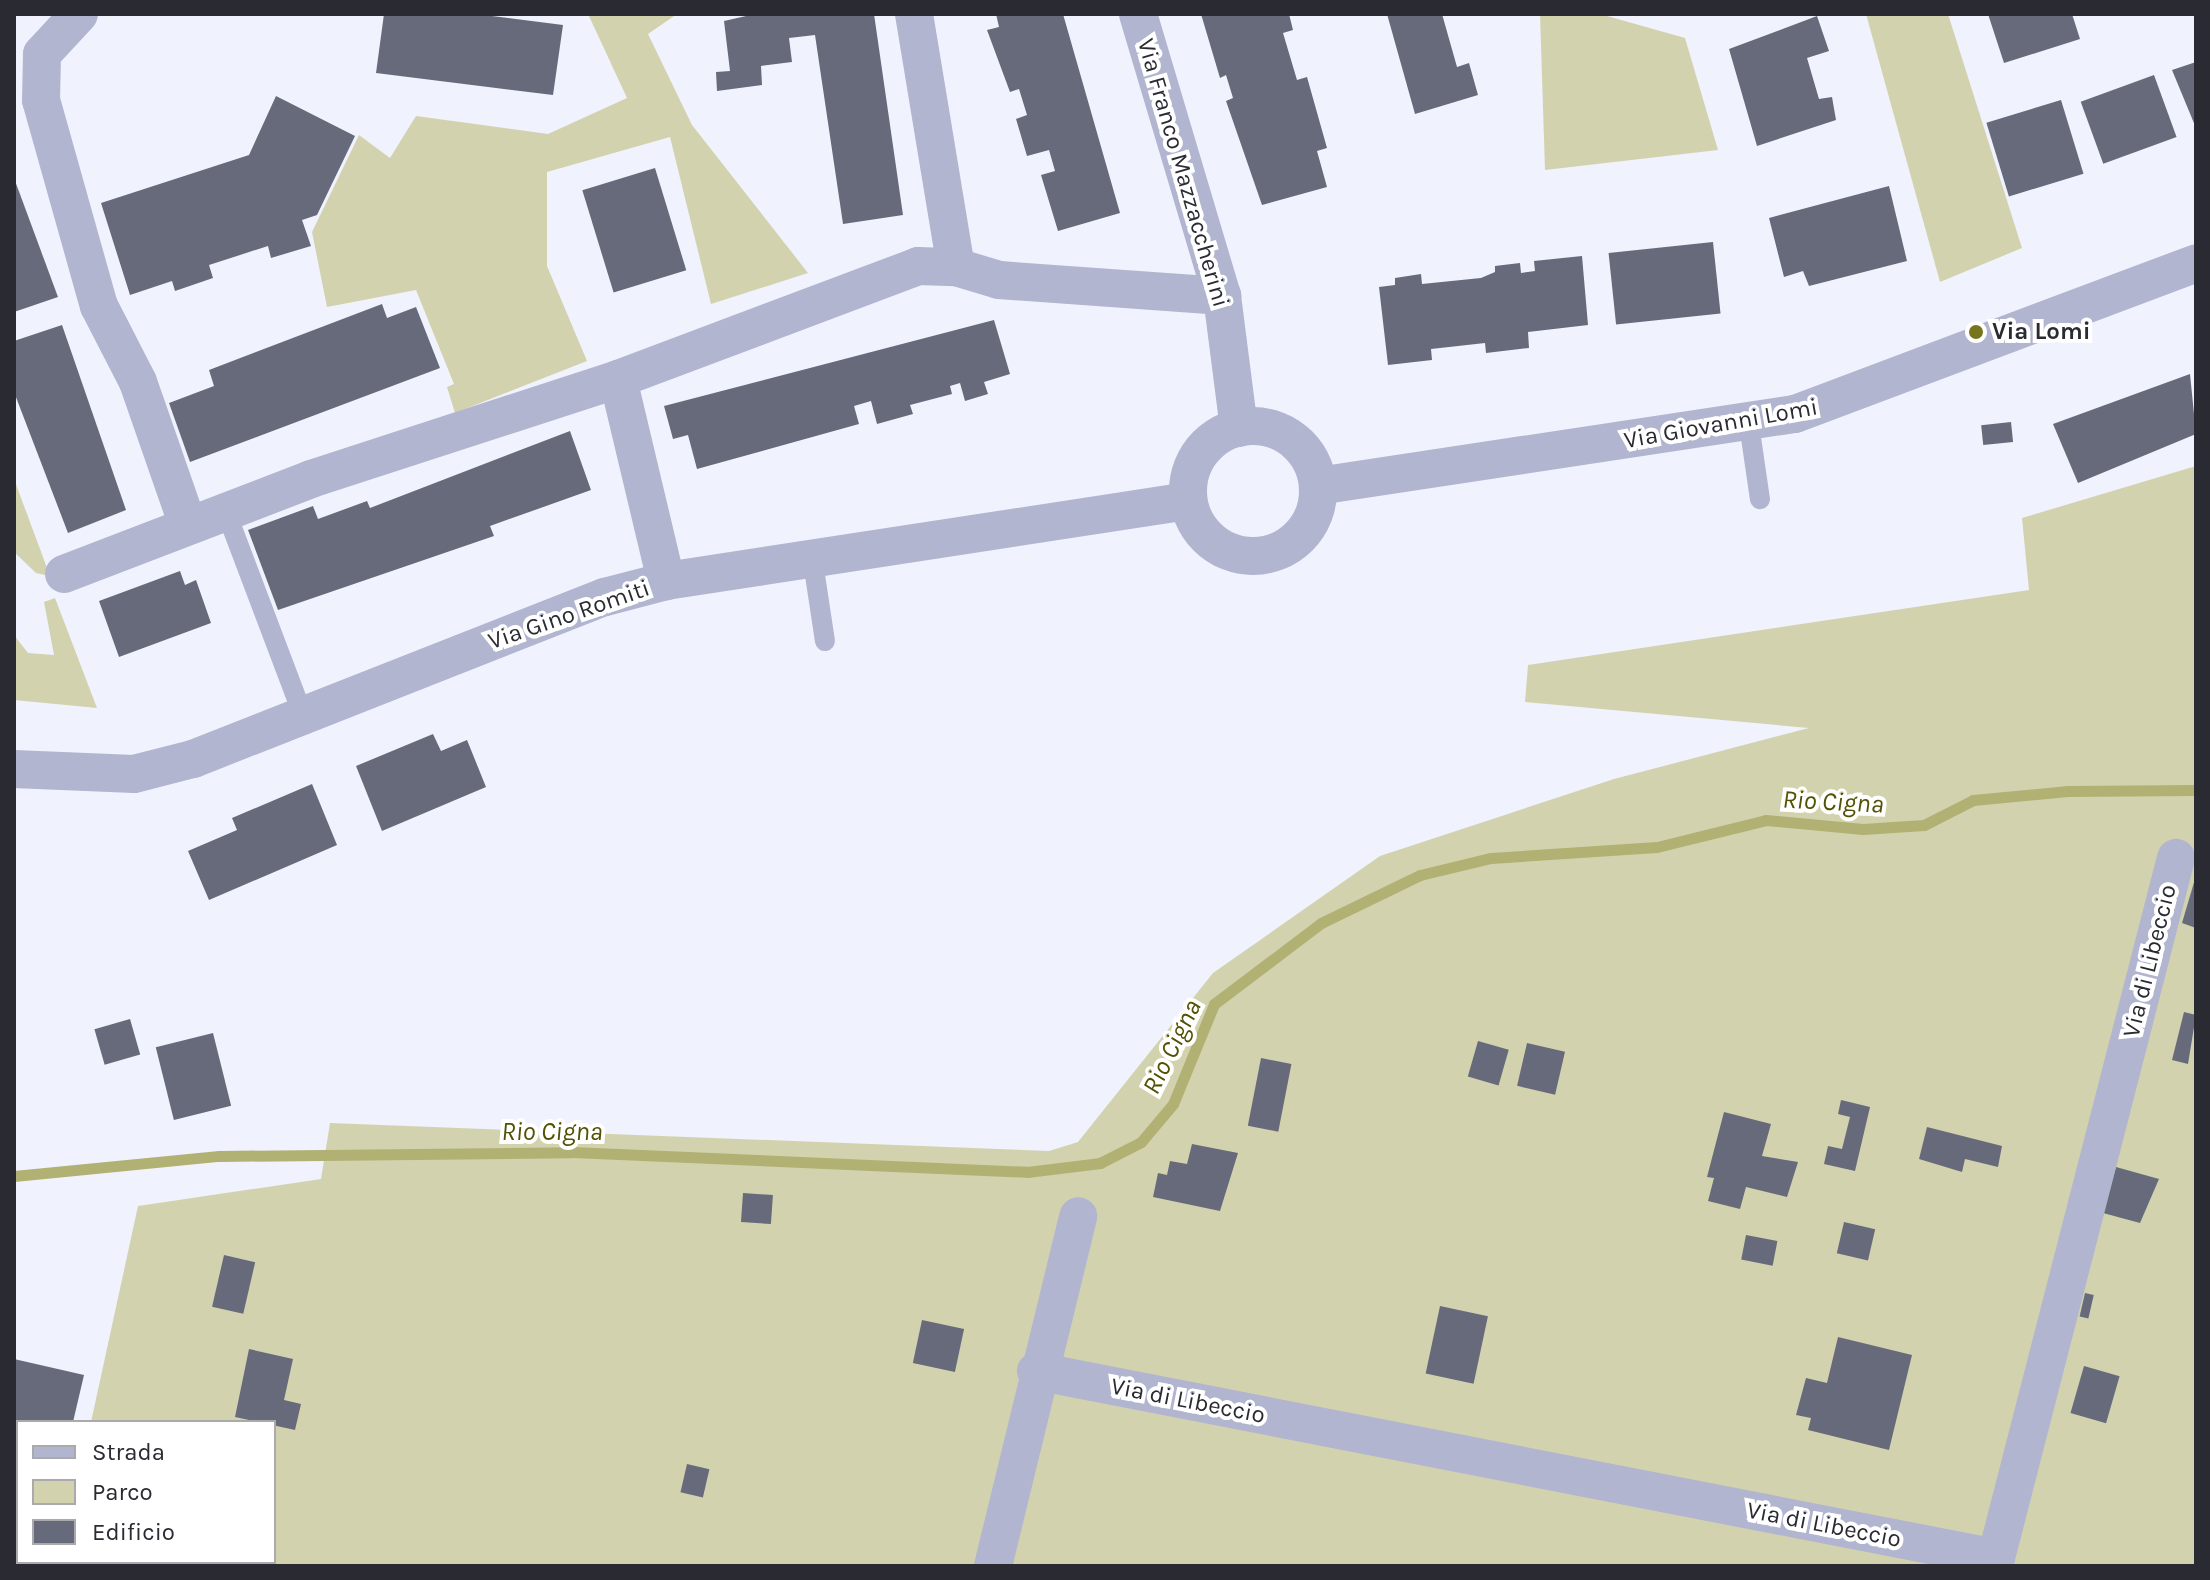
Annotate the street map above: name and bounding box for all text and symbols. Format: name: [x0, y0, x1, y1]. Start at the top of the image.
street label: Via Franco Mazzaccherini: [1131, 35, 1235, 311]
place label: Via Lomi: [1992, 318, 2091, 346]
marker: Via Lomi: [1967, 323, 1985, 341]
street label: Via Giovanni Lomi: [1622, 393, 1820, 455]
street label: Via Gino Romiti: [484, 574, 654, 656]
water label: Rio Cigna: [1782, 784, 1884, 820]
street label: Via di Libeccio: [2117, 882, 2183, 1040]
water label: Rio Cigna: [1136, 995, 1208, 1099]
water label: Rio Cigna: [501, 1116, 603, 1148]
street label: Via di Libeccio: [1108, 1372, 1268, 1430]
legend: [16, 1420, 276, 1564]
text: Strada: [92, 1438, 165, 1466]
text: Parco: [92, 1478, 153, 1506]
street label: Via di Libeccio: [1744, 1496, 1904, 1554]
text: Edificio: [92, 1518, 175, 1546]

